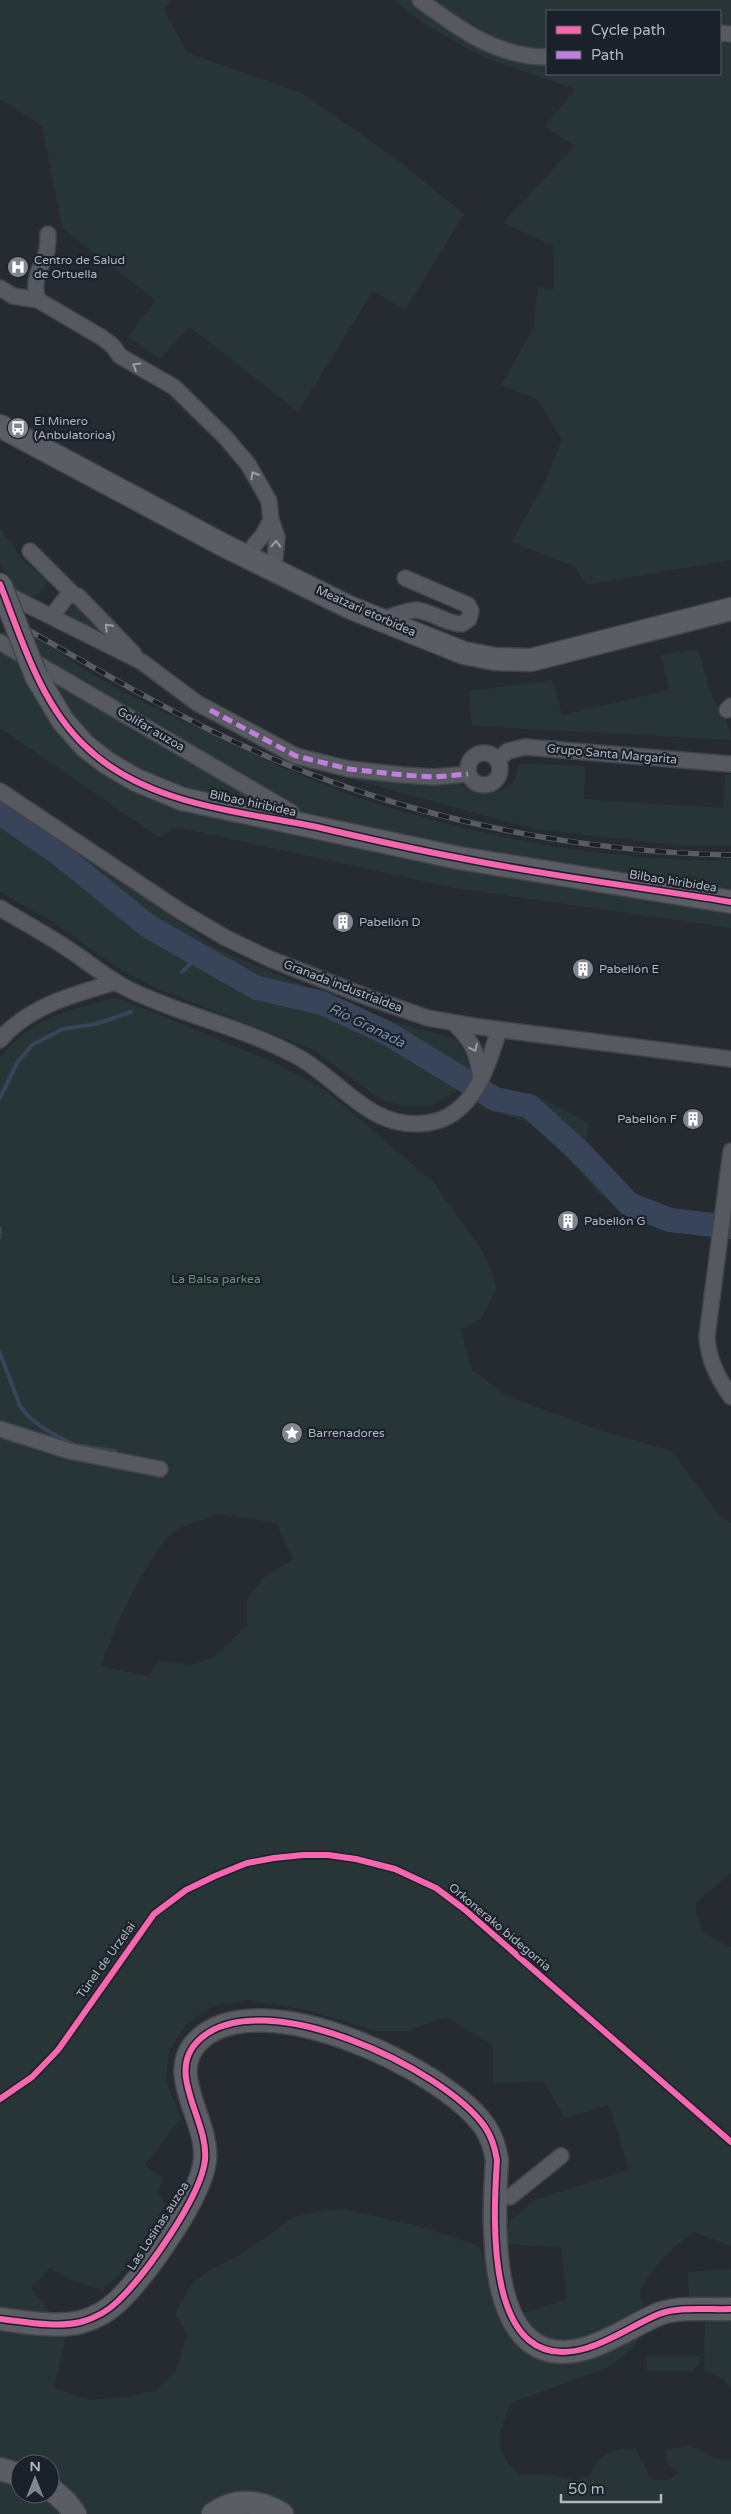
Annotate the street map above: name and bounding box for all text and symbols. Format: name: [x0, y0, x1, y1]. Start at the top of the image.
legend: [546, 10, 721, 75]
text: Cycle path: [591, 21, 665, 39]
text: Path: [591, 46, 624, 64]
place label: Centro de Salud de Ortuella: [34, 253, 125, 281]
hospital icon: Centro de Salud de Ortuella: [6, 255, 30, 279]
one-way arrow: [133, 363, 142, 373]
place label: El Minero (Anbulatorioa): [34, 414, 115, 442]
bus stop icon: El Minero (Anbulatorioa): [6, 416, 30, 440]
one-way arrow: [250, 472, 260, 481]
one-way arrow: [271, 540, 281, 548]
street label: Meatzari etorbidea: [314, 583, 418, 639]
one-way arrow: [105, 623, 114, 632]
street label: Golifar auzoa: [115, 704, 187, 754]
street label: Grupo Santa Margarita: [546, 741, 678, 767]
street label: Bilbao hiribidea: [208, 787, 298, 819]
street label: Bilbao hiribidea: [628, 867, 718, 895]
building icon: Pabellón D: [331, 910, 355, 934]
place label: Pabellón D: [359, 915, 421, 929]
street label: Granada industrialdea: [282, 957, 404, 1015]
building icon: Pabellón E: [571, 957, 595, 981]
place label: Pabellón E: [599, 962, 660, 976]
water label: Río Granada: [326, 1000, 409, 1052]
one-way arrow: [468, 1043, 478, 1052]
building icon: Pabellón F: [681, 1107, 705, 1131]
place label: Pabellón F: [617, 1112, 677, 1126]
building icon: Pabellón G: [556, 1209, 580, 1233]
place label: Pabellón G: [584, 1214, 646, 1228]
park label: La Balsa parkea: [171, 1272, 261, 1286]
place icon: Barrenadores: [280, 1421, 304, 1445]
place label: Barrenadores: [308, 1426, 385, 1440]
street label: Orkonerako bidegorria: [446, 1880, 554, 1974]
street label: Túnel de Urzelai: [74, 1919, 138, 2001]
street label: Las Losinas auzoa: [124, 2179, 192, 2273]
north arrow: [10, 2454, 60, 2504]
text: N: [29, 2458, 41, 2475]
scale bar: [561, 2472, 661, 2504]
text: 50 m: [568, 2480, 605, 2498]

